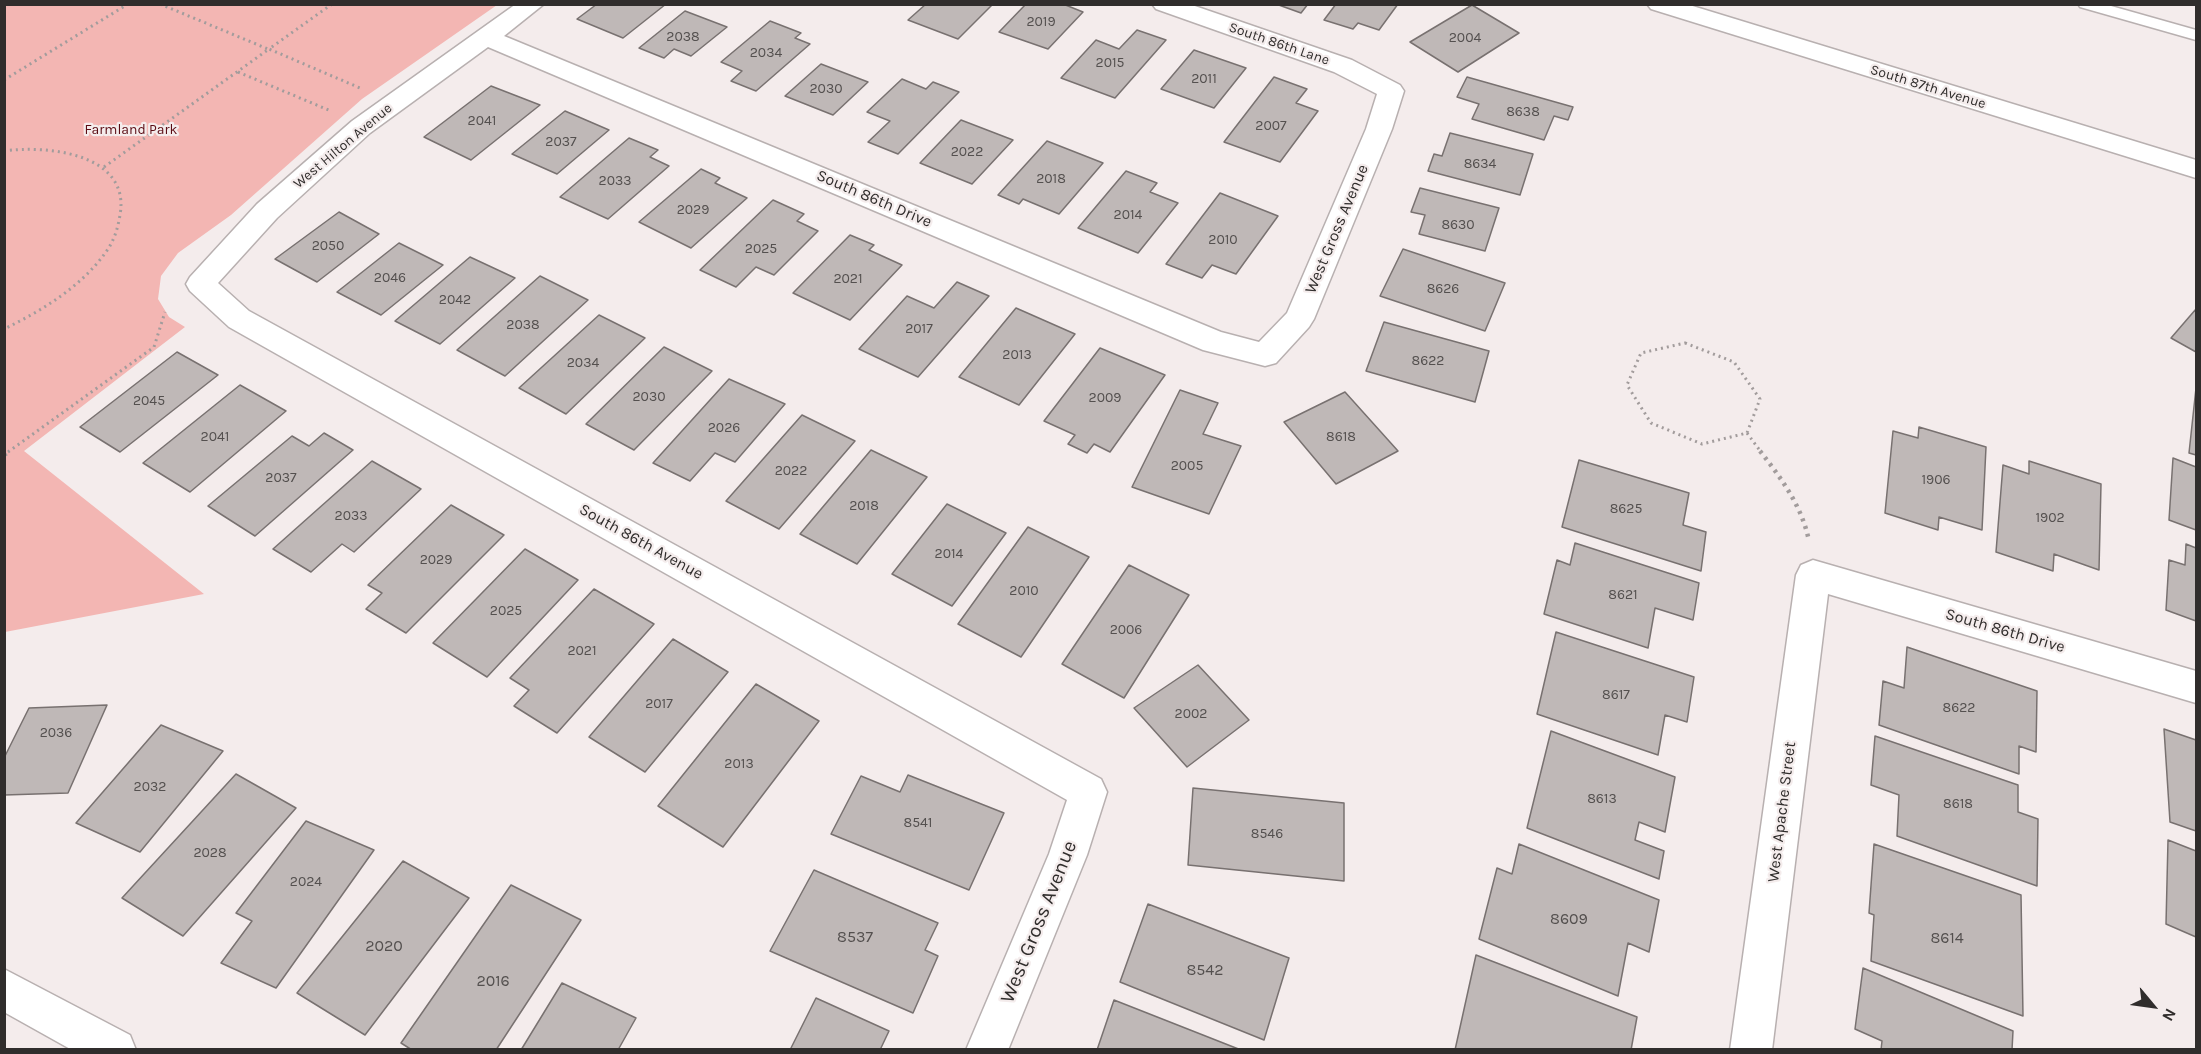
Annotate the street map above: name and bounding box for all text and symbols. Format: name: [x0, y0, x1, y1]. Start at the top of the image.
house number: 2019: [1026, 14, 1056, 30]
street label: South 86th Lane: [1227, 19, 1331, 69]
house number: 2038: [666, 29, 700, 45]
house number: 2004: [1449, 30, 1481, 46]
house number: 2034: [750, 45, 782, 61]
house number: 2015: [1096, 55, 1124, 71]
street label: South 87th Avenue: [1868, 61, 1988, 113]
house number: 2011: [1191, 71, 1217, 87]
house number: 2030: [810, 81, 842, 97]
street label: West Hilton Avenue: [290, 100, 396, 192]
house number: 8638: [1506, 104, 1540, 120]
house number: 2041: [468, 113, 496, 129]
house number: 2007: [1255, 118, 1287, 134]
park label: Farmland Park: [85, 122, 177, 138]
house number: 2037: [545, 134, 577, 150]
house number: 2022: [951, 144, 983, 160]
house number: 8634: [1464, 156, 1496, 172]
street label: West Gross Avenue: [1301, 162, 1373, 296]
street label: South 86th Drive: [813, 166, 935, 232]
house number: 2018: [1036, 171, 1066, 187]
house number: 2033: [599, 173, 631, 189]
house number: 2029: [677, 202, 709, 218]
house number: 2014: [1114, 207, 1142, 223]
house number: 8630: [1441, 217, 1475, 233]
house number: 2010: [1208, 232, 1238, 248]
house number: 2050: [312, 238, 344, 254]
house number: 2025: [745, 241, 777, 257]
house number: 2046: [374, 270, 406, 286]
house number: 2021: [833, 271, 863, 287]
house number: 8626: [1427, 281, 1459, 297]
house number: 2042: [439, 292, 471, 308]
house number: 2038: [506, 317, 540, 333]
house number: 2017: [905, 321, 933, 337]
house number: 2013: [1002, 347, 1032, 363]
house number: 8622: [1412, 353, 1444, 369]
house number: 2034: [567, 355, 599, 371]
house number: 2030: [633, 389, 665, 405]
house number: 2009: [1089, 390, 1121, 406]
house number: 2045: [133, 393, 165, 409]
house number: 2026: [708, 420, 740, 436]
house number: 2041: [201, 429, 229, 445]
house number: 8618: [1326, 429, 1356, 445]
house number: 2005: [1171, 458, 1203, 474]
house number: 2022: [775, 463, 807, 479]
house number: 2037: [265, 470, 297, 486]
house number: 1906: [1921, 472, 1951, 488]
house number: 2018: [849, 498, 879, 514]
street label: South 86th Avenue: [576, 500, 706, 584]
house number: 8625: [1610, 501, 1642, 517]
house number: 2033: [335, 508, 367, 524]
house number: 1902: [2035, 510, 2065, 526]
house number: 2014: [935, 546, 963, 562]
house number: 2029: [420, 552, 452, 568]
house number: 2010: [1009, 583, 1039, 599]
house number: 8621: [1608, 587, 1638, 603]
house number: 2025: [490, 603, 522, 619]
street label: South 86th Drive: [1943, 605, 2067, 657]
house number: 2006: [1110, 622, 1142, 638]
house number: 2021: [567, 643, 597, 659]
house number: 8617: [1602, 687, 1630, 703]
house number: 2017: [645, 696, 673, 712]
house number: 8622: [1943, 700, 1975, 716]
house number: 2002: [1175, 706, 1207, 722]
house number: 2036: [40, 725, 72, 741]
street label: West Apache Street: [1764, 741, 1800, 883]
house number: 2013: [724, 756, 754, 772]
house number: 2032: [134, 779, 166, 795]
house number: 8613: [1587, 791, 1617, 807]
house number: 8618: [1943, 796, 1973, 812]
house number: 8541: [904, 815, 932, 831]
house number: 8546: [1251, 826, 1283, 842]
street label: West Gross Avenue: [995, 837, 1083, 1007]
house number: 2028: [193, 845, 227, 861]
house number: 2024: [290, 874, 322, 890]
house number: 8609: [1550, 909, 1588, 929]
house number: 8537: [837, 927, 873, 947]
house number: 8614: [1930, 928, 1964, 948]
house number: 2020: [365, 936, 403, 956]
house number: 8542: [1186, 960, 1224, 980]
house number: 2016: [476, 971, 510, 991]
north arrow: [2123, 976, 2183, 1036]
text: N: [2158, 1005, 2180, 1025]

